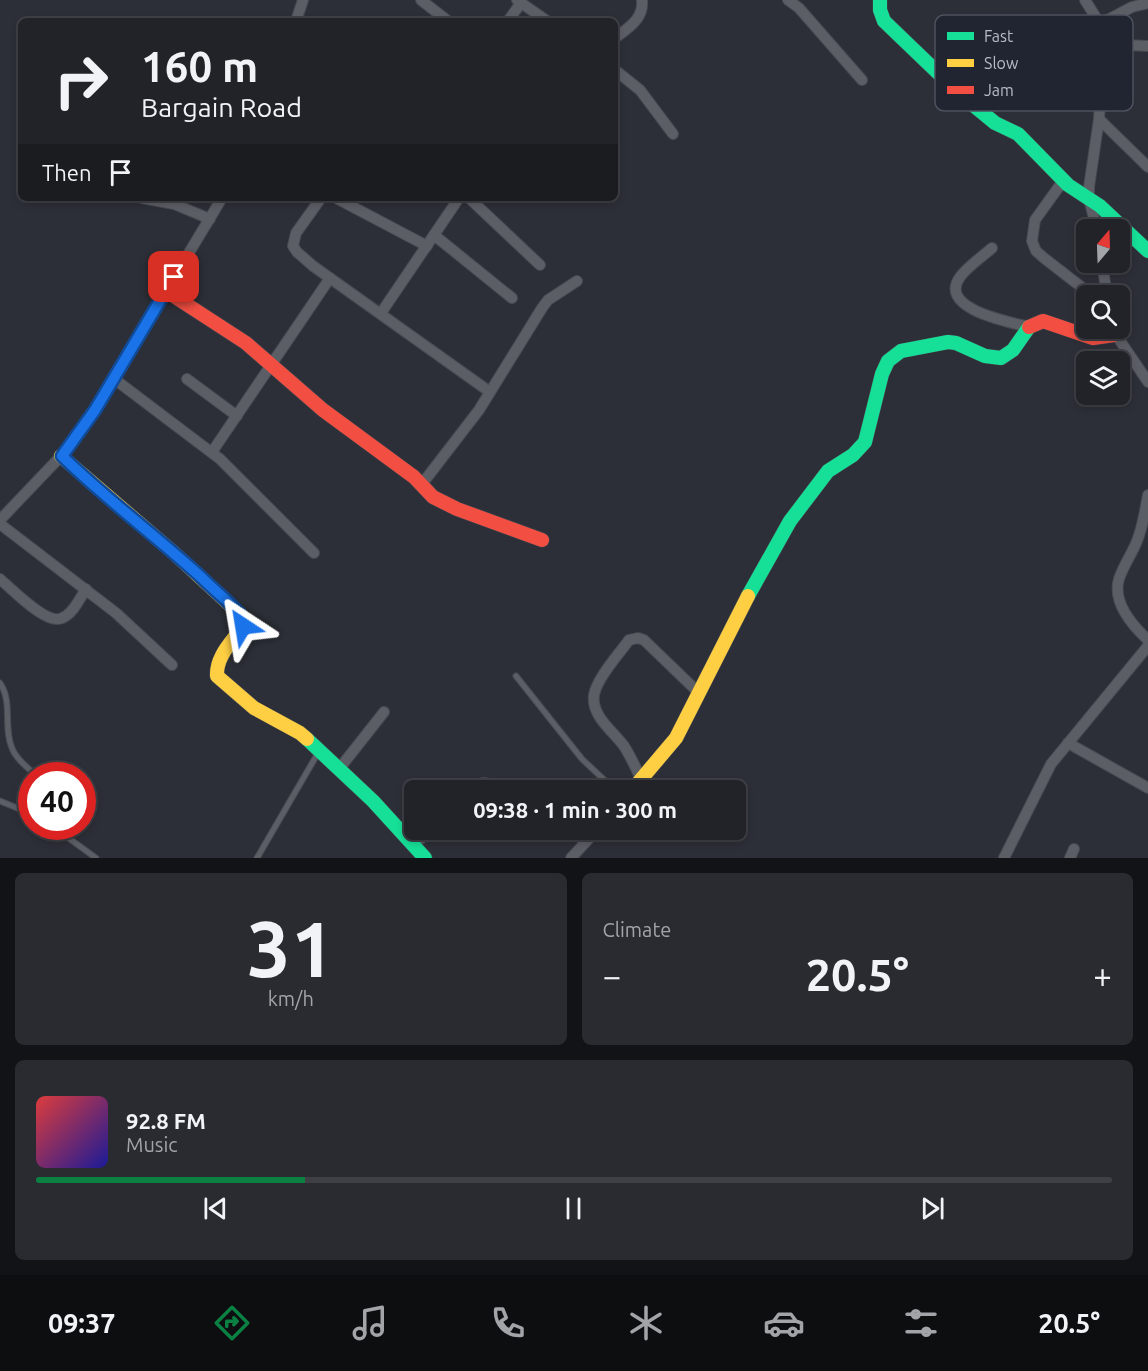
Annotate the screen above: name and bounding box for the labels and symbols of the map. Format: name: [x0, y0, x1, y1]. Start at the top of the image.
legend: [935, 15, 1133, 111]
text: Fast: [984, 27, 1014, 45]
text: Slow: [984, 54, 1019, 72]
text: Jam: [984, 81, 1014, 99]
north arrow: [1076, 219, 1130, 273]
pin: [148, 251, 199, 302]
position arrow: [211, 594, 275, 658]
speed limit sign: 40: [18, 762, 96, 840]

